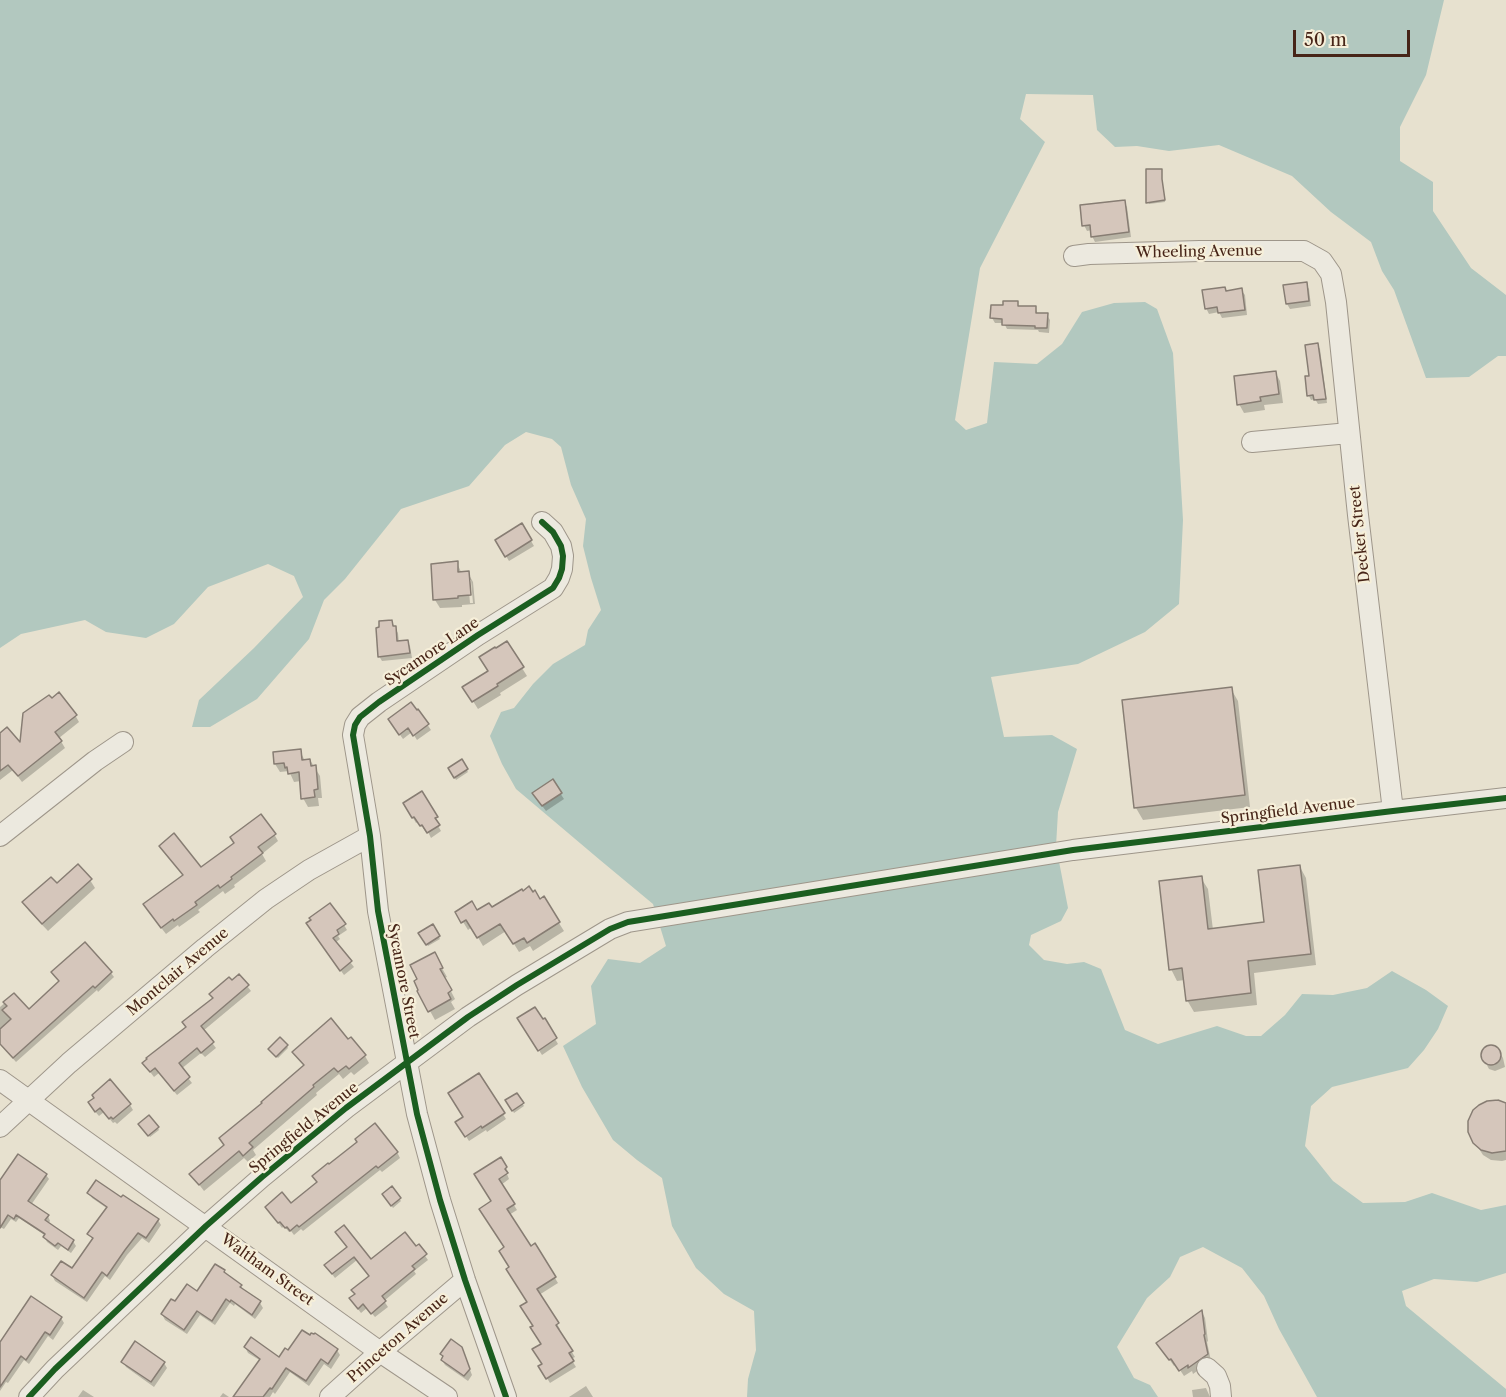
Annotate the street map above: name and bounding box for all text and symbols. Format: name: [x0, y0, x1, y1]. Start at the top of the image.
scale bar: [1296, 18, 1413, 56]
text: 50 m: [1304, 29, 1347, 51]
street label: Wheeling Avenue: [1136, 242, 1262, 262]
street label: Decker Street: [1346, 484, 1374, 584]
street label: Sycamore Lane: [381, 614, 483, 690]
street label: Springfield Avenue: [1220, 794, 1356, 828]
street label: Sycamore Street: [383, 922, 423, 1040]
street label: Montclair Avenue: [124, 924, 232, 1020]
street label: Springfield Avenue: [246, 1078, 362, 1178]
street label: Waltham Street: [217, 1230, 317, 1310]
street label: Princeton Avenue: [344, 1289, 452, 1387]

